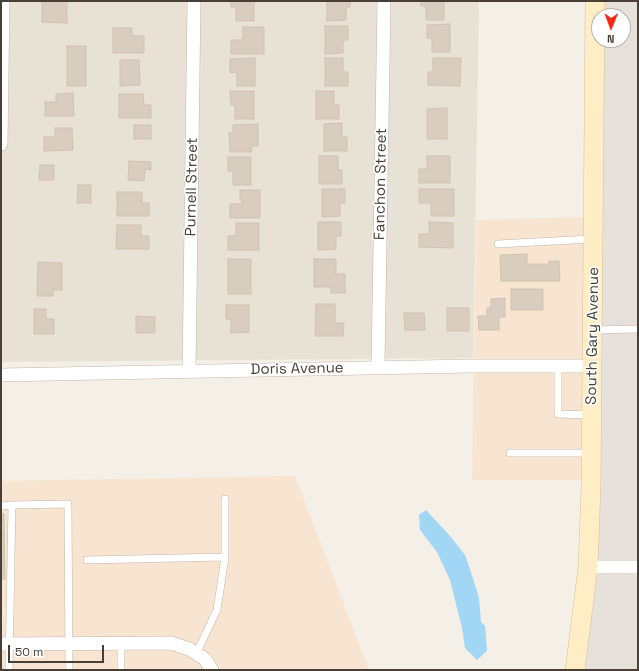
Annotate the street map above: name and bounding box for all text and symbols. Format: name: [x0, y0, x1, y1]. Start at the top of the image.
north arrow: [591, 8, 631, 48]
text: N: [607, 32, 615, 46]
street label: Fanchon Street: [371, 128, 391, 240]
street label: Purnell Street: [182, 137, 202, 237]
street label: South Gary Avenue: [583, 267, 603, 405]
street label: Doris Avenue: [250, 359, 344, 379]
scale bar: [10, 637, 106, 663]
text: 50 m: [15, 644, 43, 660]

